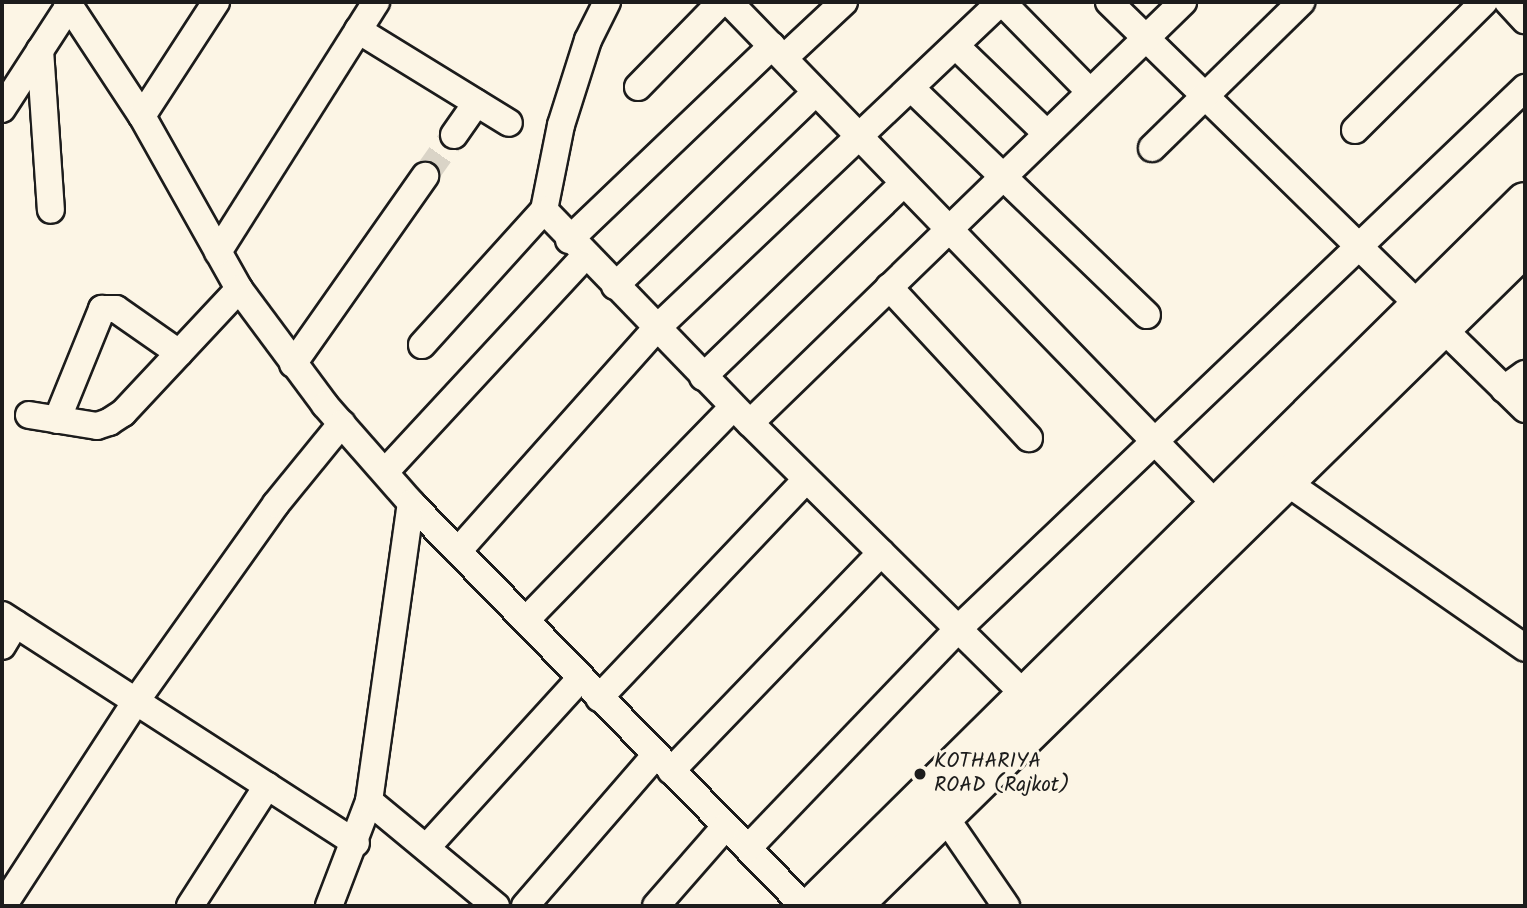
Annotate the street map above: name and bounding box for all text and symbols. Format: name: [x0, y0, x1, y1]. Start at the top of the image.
place label: KOTHARIYA ROAD (Rajkot): [934, 749, 1070, 799]
marker: KOTHARIYA ROAD (Rajkot): [912, 766, 928, 782]

